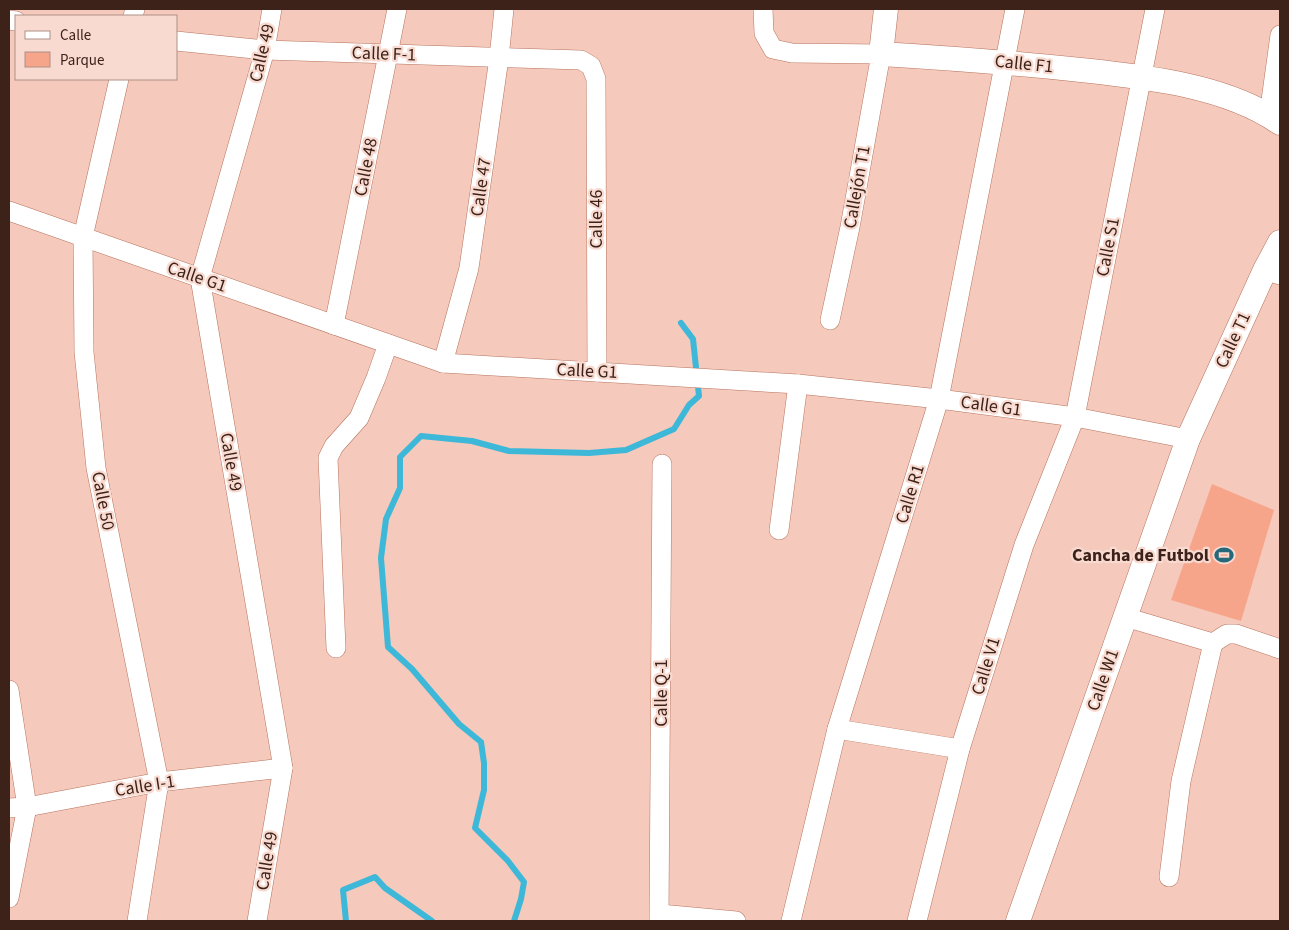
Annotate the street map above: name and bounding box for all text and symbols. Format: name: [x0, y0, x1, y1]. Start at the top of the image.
legend: [15, 15, 178, 80]
street label: Calle 49: [243, 21, 281, 85]
text: Calle: [60, 25, 91, 46]
street label: Calle F-1: [351, 40, 417, 68]
street label: Calle F1: [993, 48, 1055, 80]
text: Parque: [60, 50, 104, 71]
street label: Calle 48: [348, 136, 384, 198]
street label: Callejón T1: [837, 144, 877, 230]
street label: Calle 47: [465, 156, 497, 218]
street label: Calle 46: [584, 189, 609, 248]
street label: Calle S1: [1090, 215, 1126, 279]
street label: Calle G1: [164, 255, 230, 299]
street label: Calle T1: [1209, 308, 1257, 372]
street label: Calle G1: [556, 357, 618, 385]
street label: Calle G1: [959, 389, 1023, 423]
street label: Calle 49: [214, 431, 248, 493]
street label: Calle R1: [889, 462, 931, 526]
street label: Calle 50: [85, 470, 121, 532]
place label: Cancha de Futbol: [1072, 543, 1209, 568]
sports icon: Cancha de Futbol: [1213, 544, 1235, 566]
street label: Calle V1: [965, 634, 1007, 698]
street label: Calle W1: [1081, 646, 1125, 714]
street label: Calle Q-1: [649, 659, 674, 727]
street label: Calle I-1: [113, 769, 177, 803]
street label: Calle 49: [250, 830, 284, 892]

